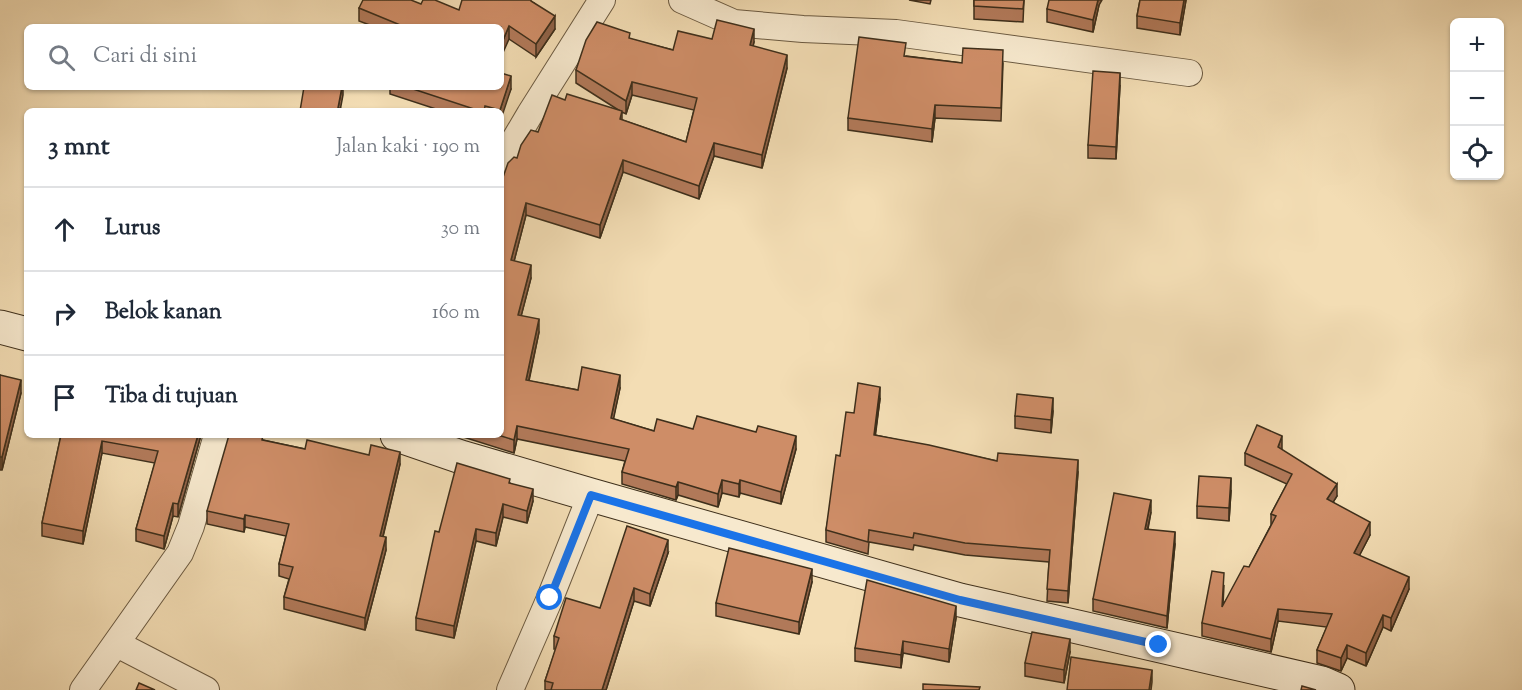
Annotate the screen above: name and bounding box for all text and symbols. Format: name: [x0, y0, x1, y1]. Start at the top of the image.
map controls: [1450, 18, 1504, 180]
button: +: [1450, 18, 1504, 72]
search box: [24, 24, 504, 90]
icon: search: [45, 41, 78, 74]
text: Cari di sini: [93, 41, 197, 73]
button: −: [1450, 72, 1504, 126]
button: locate: [1450, 126, 1504, 180]
text: 3 mnt: [48, 129, 110, 166]
text: Jalan kaki · 190 m: [336, 133, 480, 162]
icon: ahead: [48, 213, 81, 246]
text: Lurus: [105, 213, 161, 245]
text: 30 m: [441, 215, 480, 244]
icon: right: [48, 297, 81, 330]
text: Belok kanan: [105, 297, 222, 329]
text: 160 m: [432, 299, 480, 328]
icon: arrive: [48, 381, 81, 414]
text: Tiba di tujuan: [105, 381, 238, 413]
route start: [536, 584, 562, 610]
route end: [1145, 631, 1171, 657]

